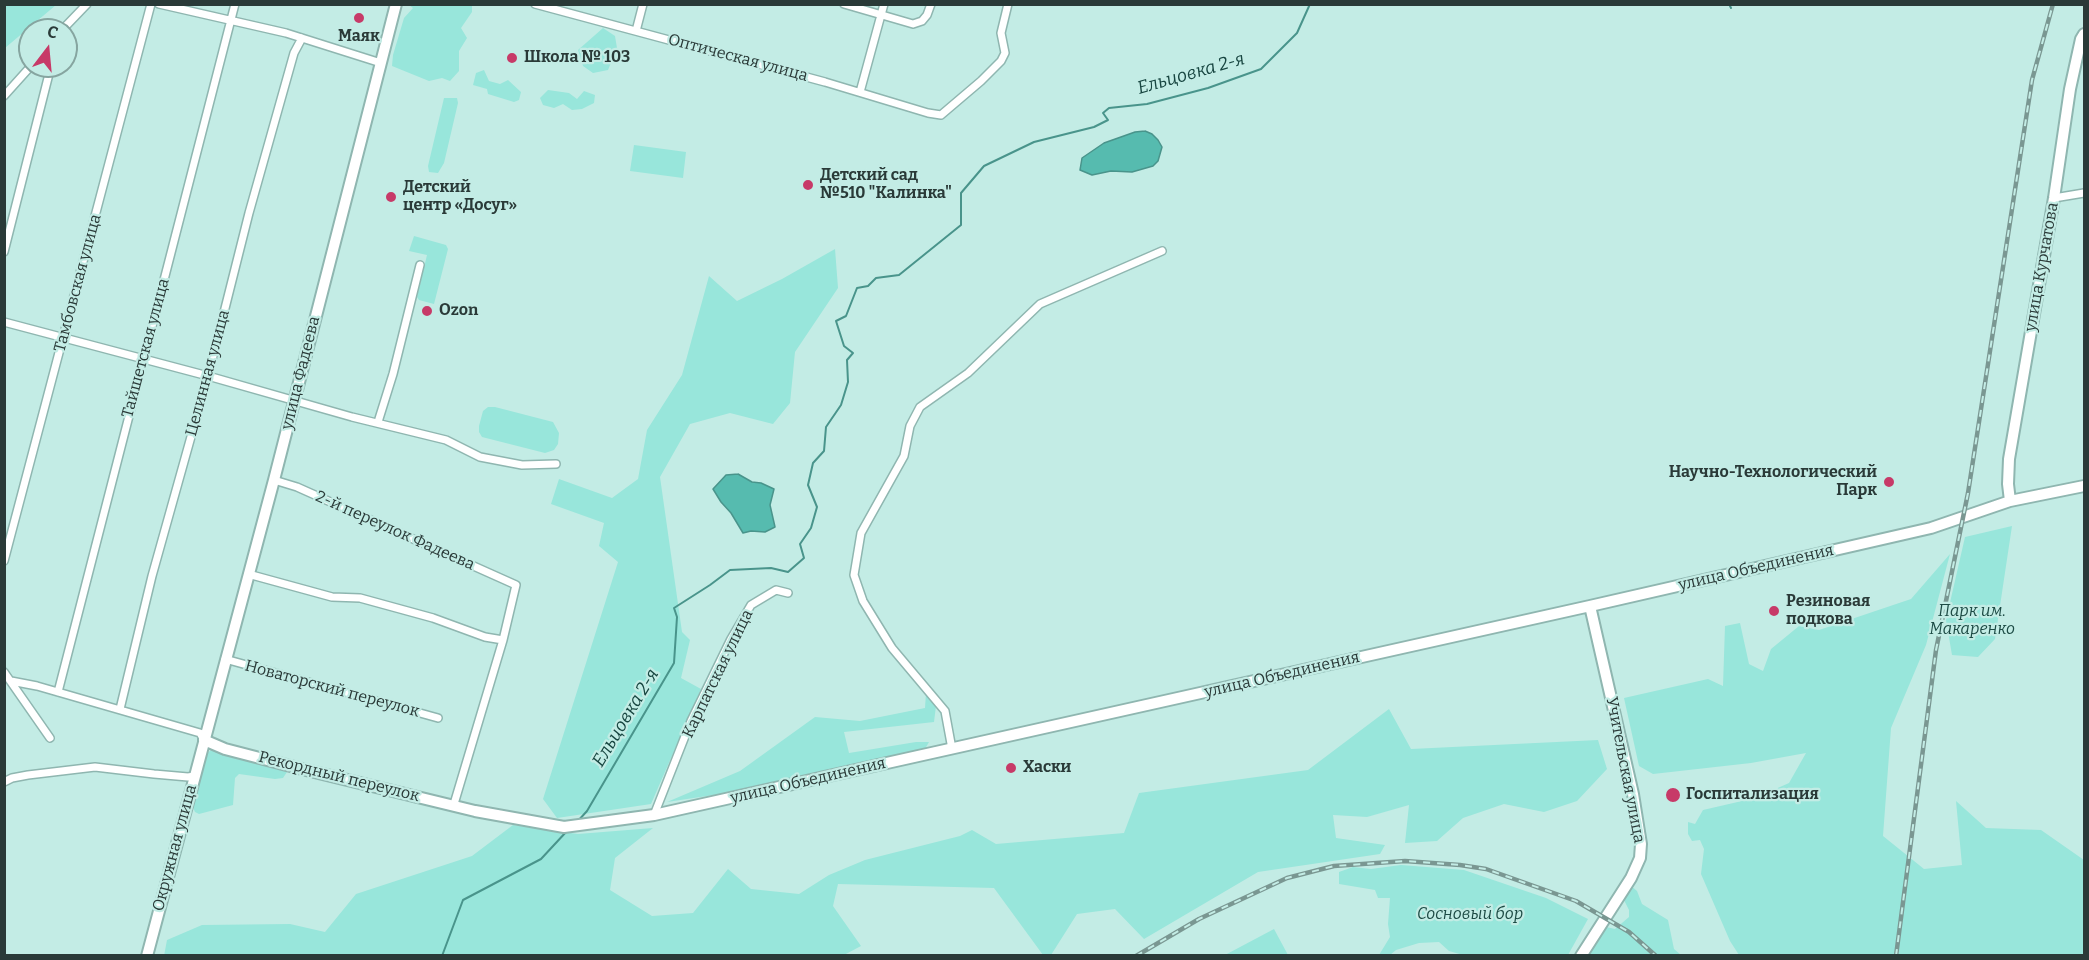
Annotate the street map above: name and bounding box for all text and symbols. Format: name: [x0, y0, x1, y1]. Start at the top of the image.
marker: Маяк: [352, 11, 366, 25]
north arrow: [18, 18, 78, 78]
text: С: [45, 22, 60, 43]
place label: Маяк: [338, 27, 380, 47]
street label: Оптическая улица: [666, 30, 810, 86]
place label: Школа № 103: [524, 48, 630, 68]
water label: Ельцовка 2-я: [1135, 48, 1247, 100]
marker: Школа № 103: [505, 51, 519, 65]
place label: Детский сад №510 "Калинка": [820, 166, 952, 204]
place label: Детский центр «Досуг»: [403, 178, 517, 216]
marker: Детский сад №510 "Калинка": [801, 178, 815, 192]
marker: Детский центр «Досуг»: [384, 190, 398, 204]
street label: улица Курчатова: [2021, 201, 2063, 333]
street label: Тамбовская улица: [50, 212, 106, 354]
street label: Тайшетская улица: [118, 276, 174, 420]
place label: Ozon: [439, 301, 478, 321]
marker: Ozon: [420, 304, 434, 318]
street label: Целинная улица: [182, 308, 234, 438]
street label: улица Фадеева: [278, 314, 324, 432]
place label: Научно-Технологический Парк: [1669, 463, 1877, 501]
marker: Научно-Технологический Парк: [1882, 475, 1896, 489]
street label: 2-й переулок Фадеева: [312, 487, 478, 575]
street label: улица Объединения: [1676, 541, 1836, 595]
place label: Резиновая подкова: [1786, 592, 1870, 630]
park label: Парк им. Макаренко: [1929, 602, 2015, 640]
marker: Резиновая подкова: [1767, 604, 1781, 618]
street label: Карпатская улица: [679, 607, 757, 741]
street label: улица Объединения: [1202, 648, 1362, 702]
street label: Новаторский переулок: [243, 656, 421, 722]
water label: Ельцовка 2-я: [588, 665, 664, 771]
street label: Учительская улица: [1601, 695, 1649, 845]
street label: Рекордный переулок: [256, 748, 422, 806]
street label: улица Объединения: [728, 754, 888, 808]
place label: Хаски: [1023, 758, 1071, 778]
marker: Хаски: [1004, 761, 1018, 775]
street label: Окружная улица: [149, 783, 201, 913]
place label: Госпитализация: [1686, 785, 1819, 805]
marker: Госпитализация: [1664, 786, 1682, 804]
park label: Сосновый бор: [1417, 905, 1523, 925]

